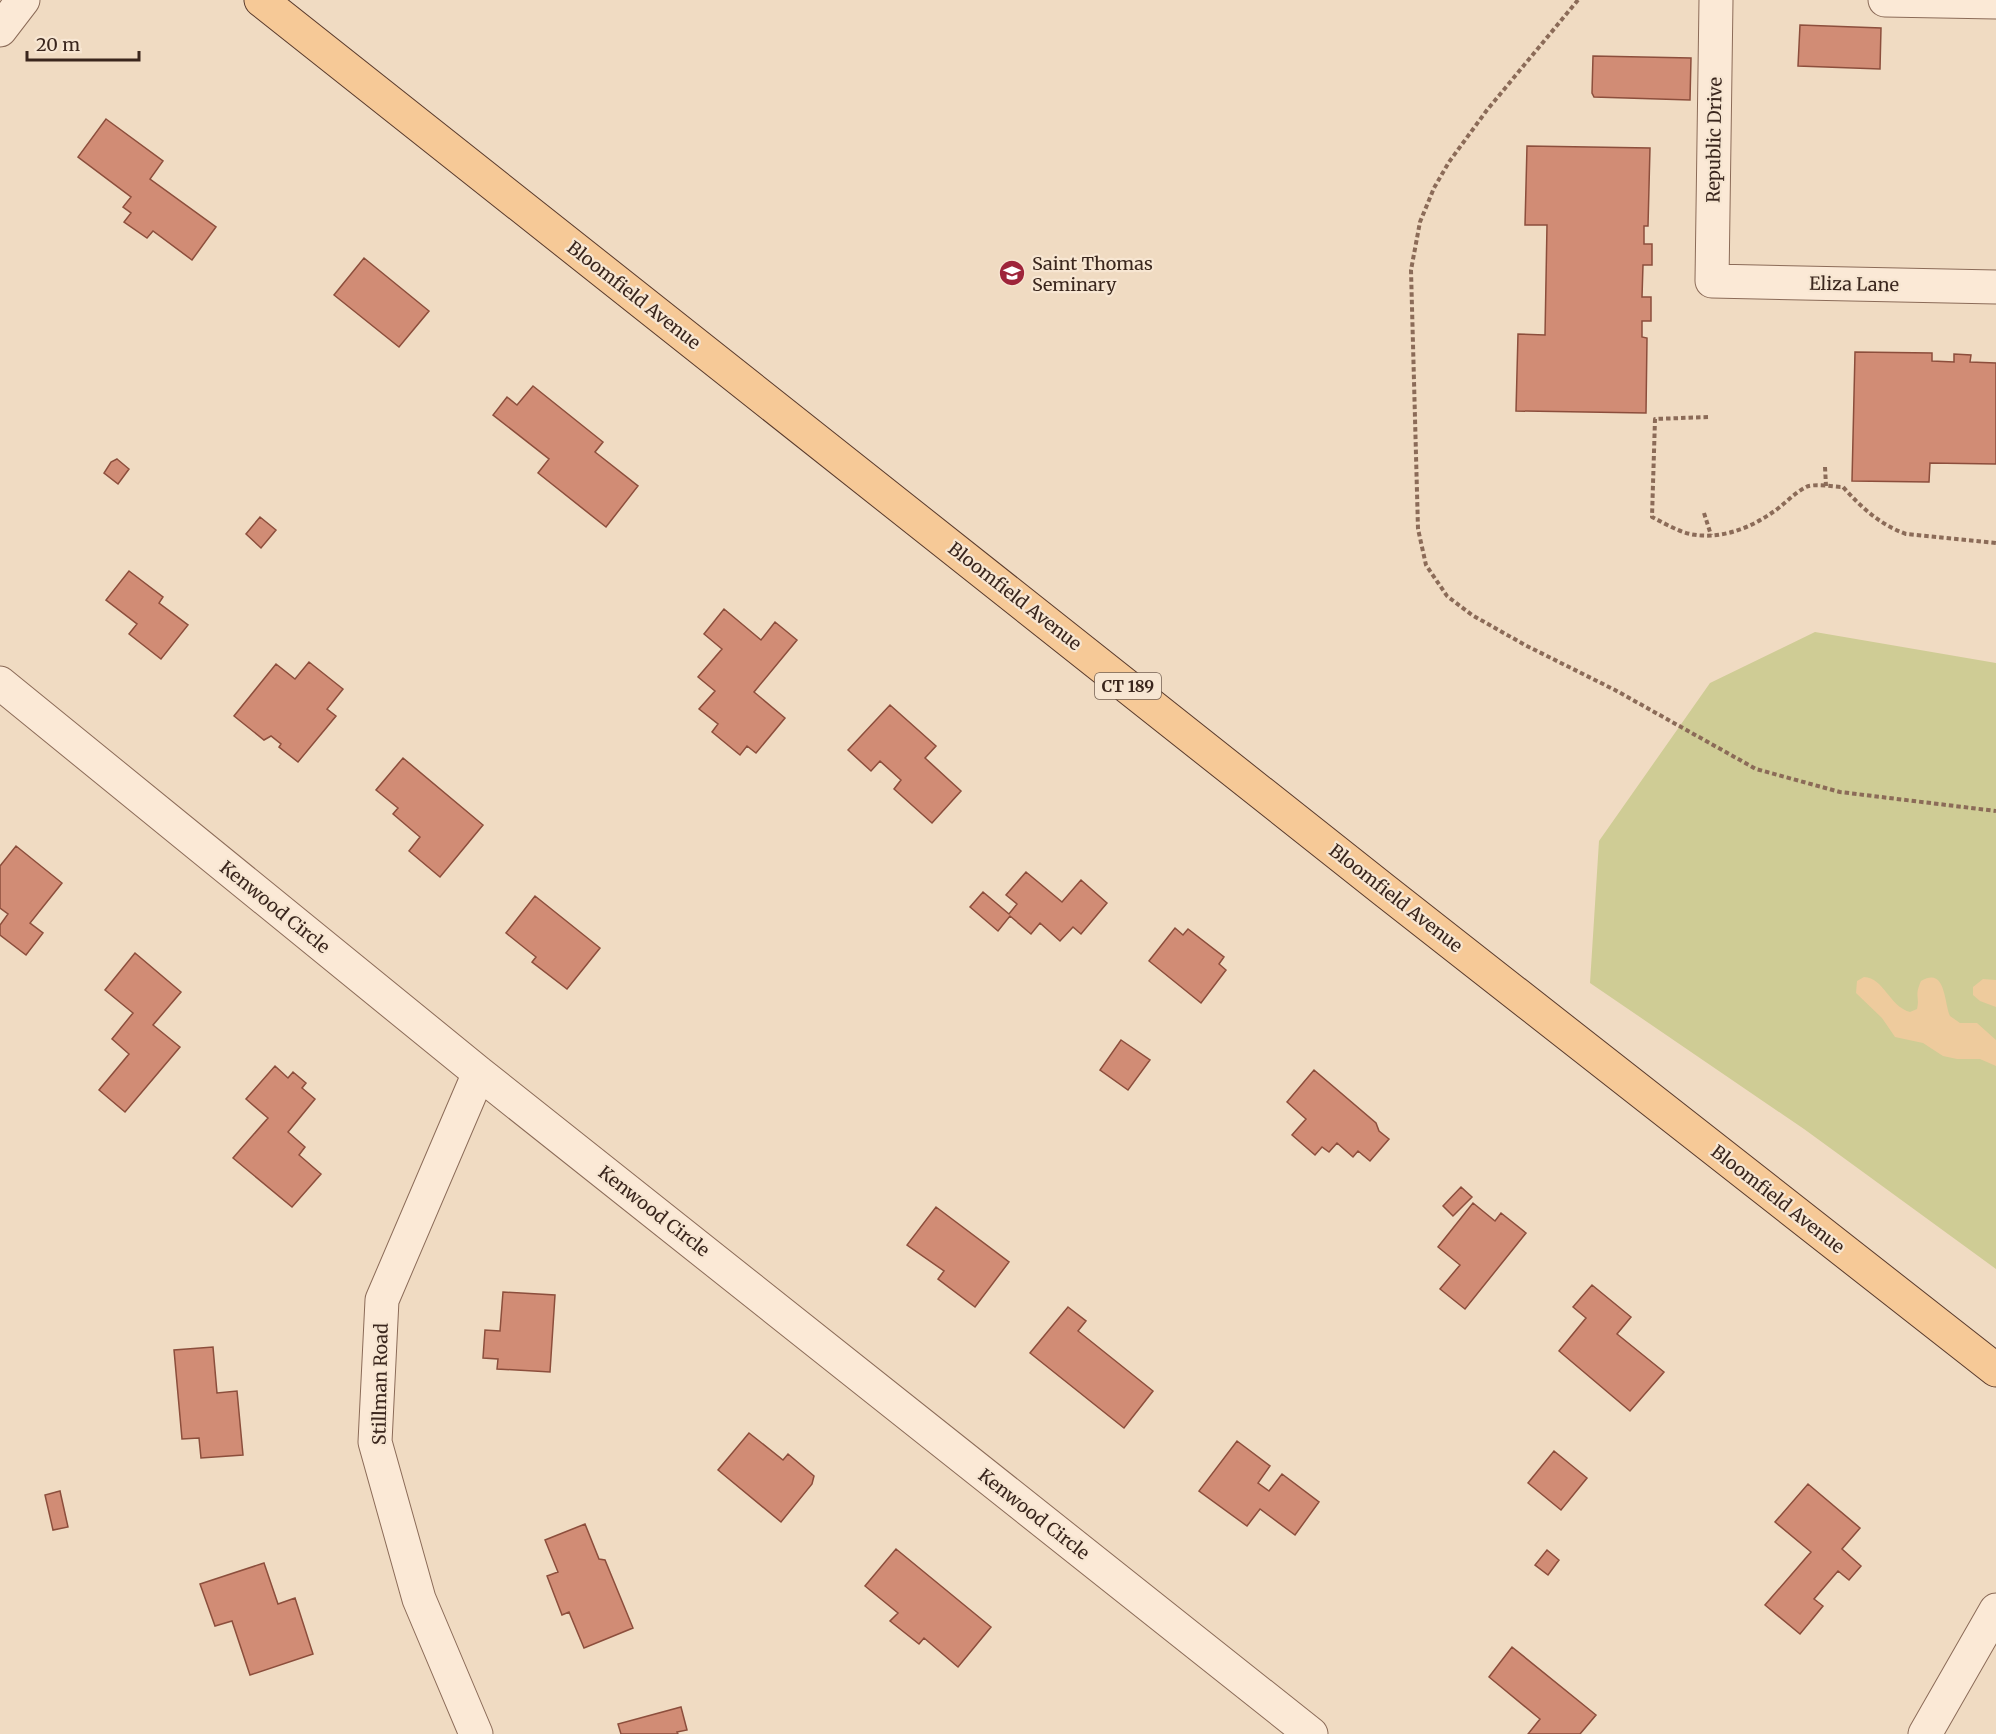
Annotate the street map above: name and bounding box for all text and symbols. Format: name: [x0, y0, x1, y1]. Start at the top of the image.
scale bar: [27, 24, 140, 62]
text: 20 m: [36, 33, 80, 56]
street label: Republic Drive: [1701, 77, 1727, 203]
street label: Bloomfield Avenue: [563, 236, 705, 354]
place label: Saint Thomas Seminary: [1032, 252, 1153, 296]
school or university icon: Saint Thomas Seminary: [997, 258, 1027, 288]
street label: Eliza Lane: [1809, 272, 1899, 296]
street label: Bloomfield Avenue: [944, 537, 1086, 655]
road number: CT 189: [1095, 673, 1161, 699]
street label: Bloomfield Avenue: [1325, 839, 1467, 957]
street label: Kenwood Circle: [215, 856, 335, 958]
street label: Bloomfield Avenue: [1707, 1140, 1849, 1258]
street label: Kenwood Circle: [594, 1160, 714, 1262]
street label: Stillman Road: [367, 1323, 393, 1445]
street label: Kenwood Circle: [974, 1463, 1094, 1565]

